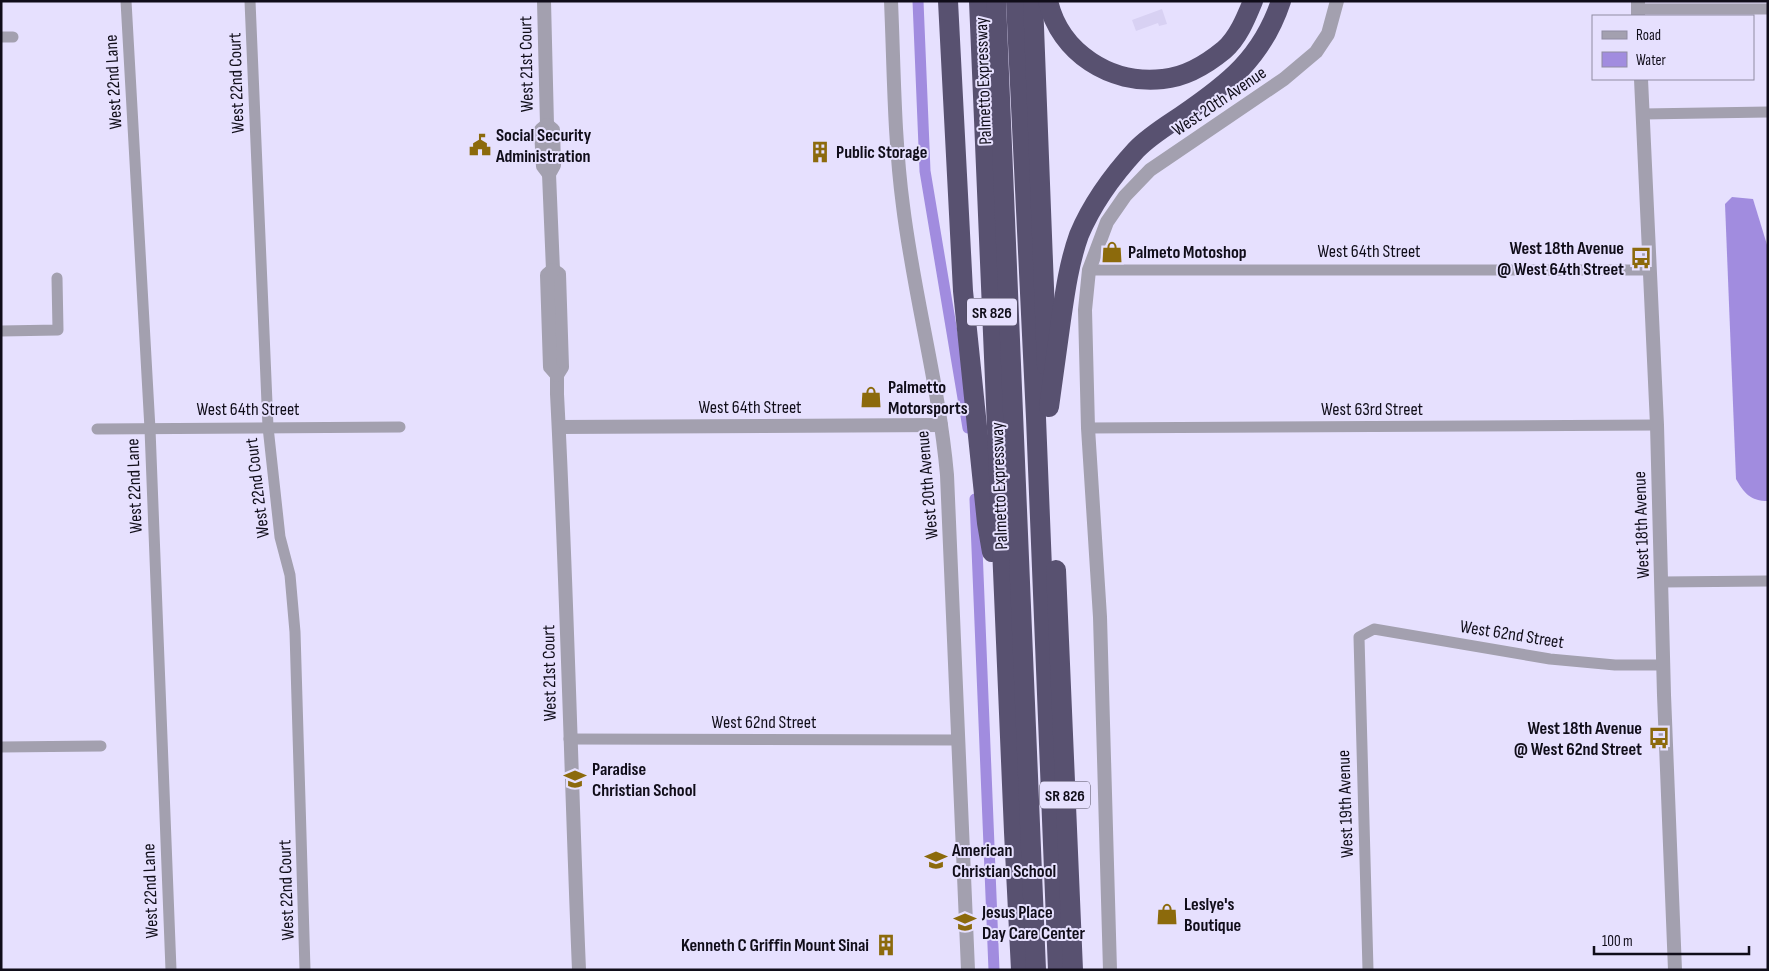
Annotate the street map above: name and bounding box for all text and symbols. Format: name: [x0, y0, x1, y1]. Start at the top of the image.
street label: West 21st Court: [515, 15, 538, 112]
legend: [1592, 15, 1754, 80]
street label: Palmetto Expressway: [971, 17, 996, 145]
text: Road: [1636, 26, 1661, 45]
street label: West 22nd Court: [224, 32, 249, 134]
street label: West 22nd Lane: [101, 34, 126, 130]
text: Water: [1636, 51, 1667, 70]
street label: West 20th Avenue: [1168, 62, 1270, 141]
place label: Social Security Administration: [495, 125, 592, 167]
public building icon: Social Security Administration: [467, 132, 493, 158]
building icon: Public Storage: [807, 139, 833, 165]
place label: Public Storage: [836, 142, 927, 163]
place label: West 18th Avenue @ West 64th Street: [1497, 238, 1624, 280]
shop icon: Palmeto Motoshop: [1099, 239, 1125, 265]
street label: West 64th Street: [1317, 241, 1421, 262]
place label: Palmeto Motoshop: [1128, 242, 1247, 263]
bus stop icon: West 18th Avenue @ West 64th Street: [1628, 245, 1654, 271]
road number: SR 826: [967, 298, 1017, 326]
place label: Palmetto Motorsports: [888, 377, 968, 419]
shop icon: Palmetto Motorsports: [858, 384, 884, 410]
street label: West 64th Street: [698, 397, 802, 418]
street label: West 64th Street: [196, 399, 300, 420]
street label: West 63rd Street: [1321, 399, 1424, 420]
street label: Palmetto Expressway: [987, 422, 1012, 550]
street label: West 20th Avenue: [912, 430, 943, 540]
street label: West 22nd Court: [241, 436, 274, 539]
street label: West 22nd Lane: [122, 438, 147, 534]
street label: West 18th Avenue: [1629, 471, 1654, 579]
street label: West 62nd Street: [1458, 616, 1566, 653]
street label: West 21st Court: [538, 624, 561, 721]
street label: West 62nd Street: [712, 712, 817, 733]
place label: West 18th Avenue @ West 62nd Street: [1514, 718, 1642, 760]
bus stop icon: West 18th Avenue @ West 62nd Street: [1646, 725, 1672, 751]
street label: West 19th Avenue: [1333, 750, 1358, 858]
place label: Paradise Christian School: [592, 759, 696, 801]
school or university icon: Paradise Christian School: [562, 766, 588, 792]
road number: SR 826: [1040, 782, 1090, 808]
street label: West 22nd Court: [274, 839, 299, 941]
place label: American Christian School: [951, 840, 1056, 882]
street label: West 22nd Lane: [138, 843, 163, 939]
school or university icon: American Christian School: [923, 847, 949, 873]
place label: Leslye's Boutique: [1184, 894, 1241, 936]
shop icon: Leslye's Boutique: [1154, 901, 1180, 927]
place label: Jesus Place Day Care Center: [981, 902, 1085, 944]
school or university icon: Jesus Place Day Care Center: [952, 909, 978, 935]
scale bar: [1594, 924, 1749, 956]
building icon: Kenneth C Griffin Mount Sinai: [873, 932, 899, 958]
text: 100 m: [1602, 932, 1633, 951]
place label: Kenneth C Griffin Mount Sinai: [681, 935, 869, 956]

